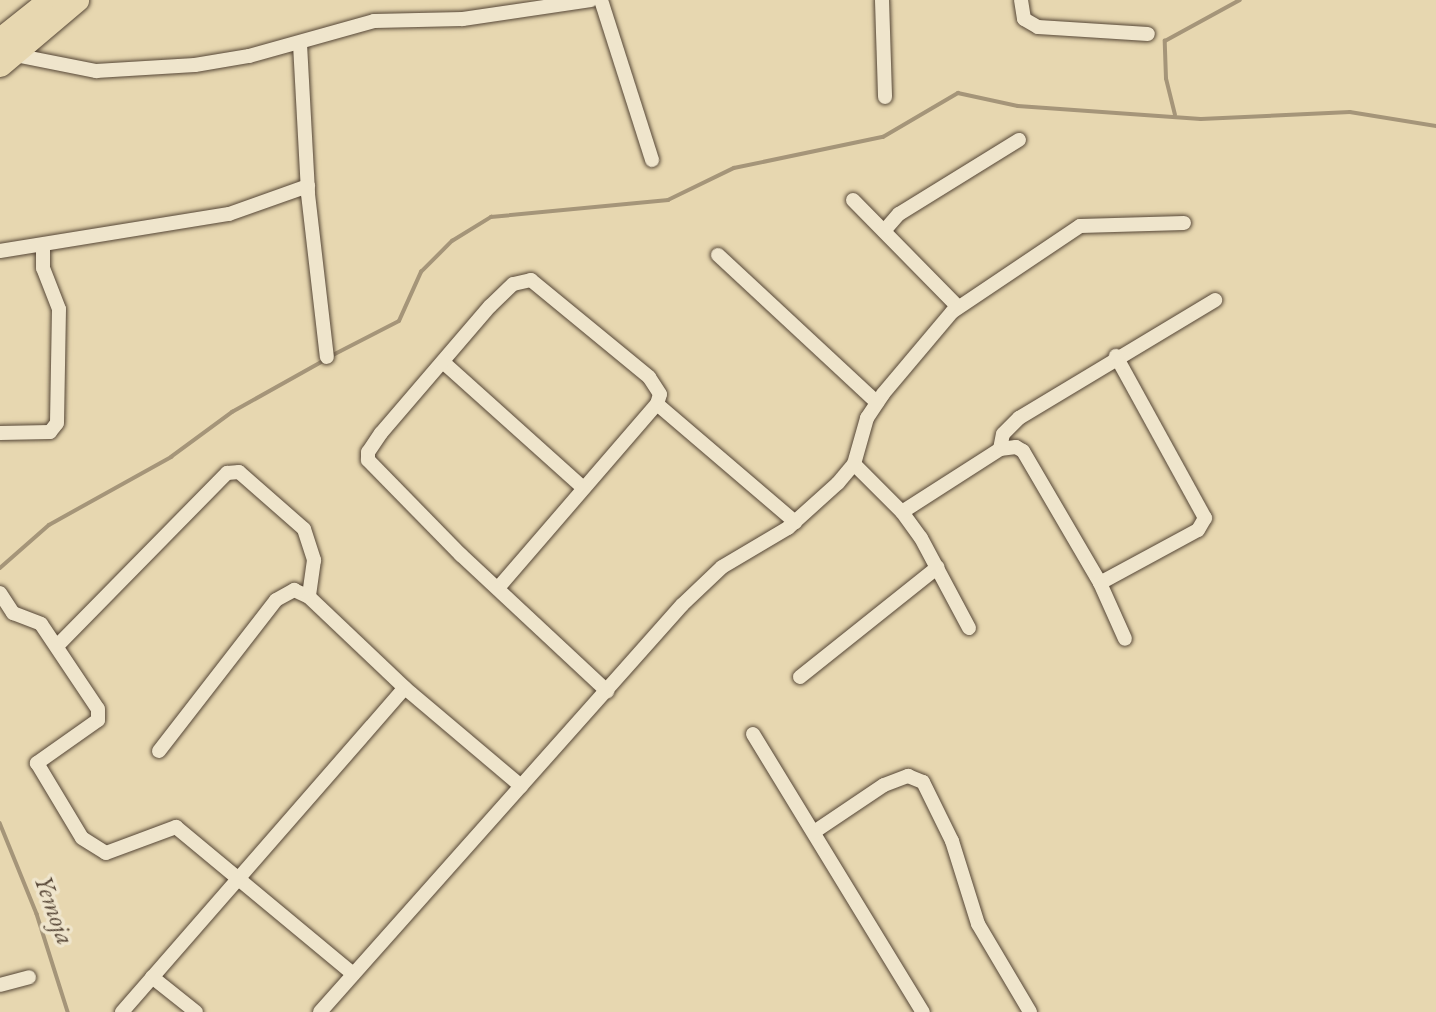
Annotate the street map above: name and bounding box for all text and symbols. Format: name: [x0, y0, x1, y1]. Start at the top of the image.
water label: Yemoja: [27, 871, 81, 949]

